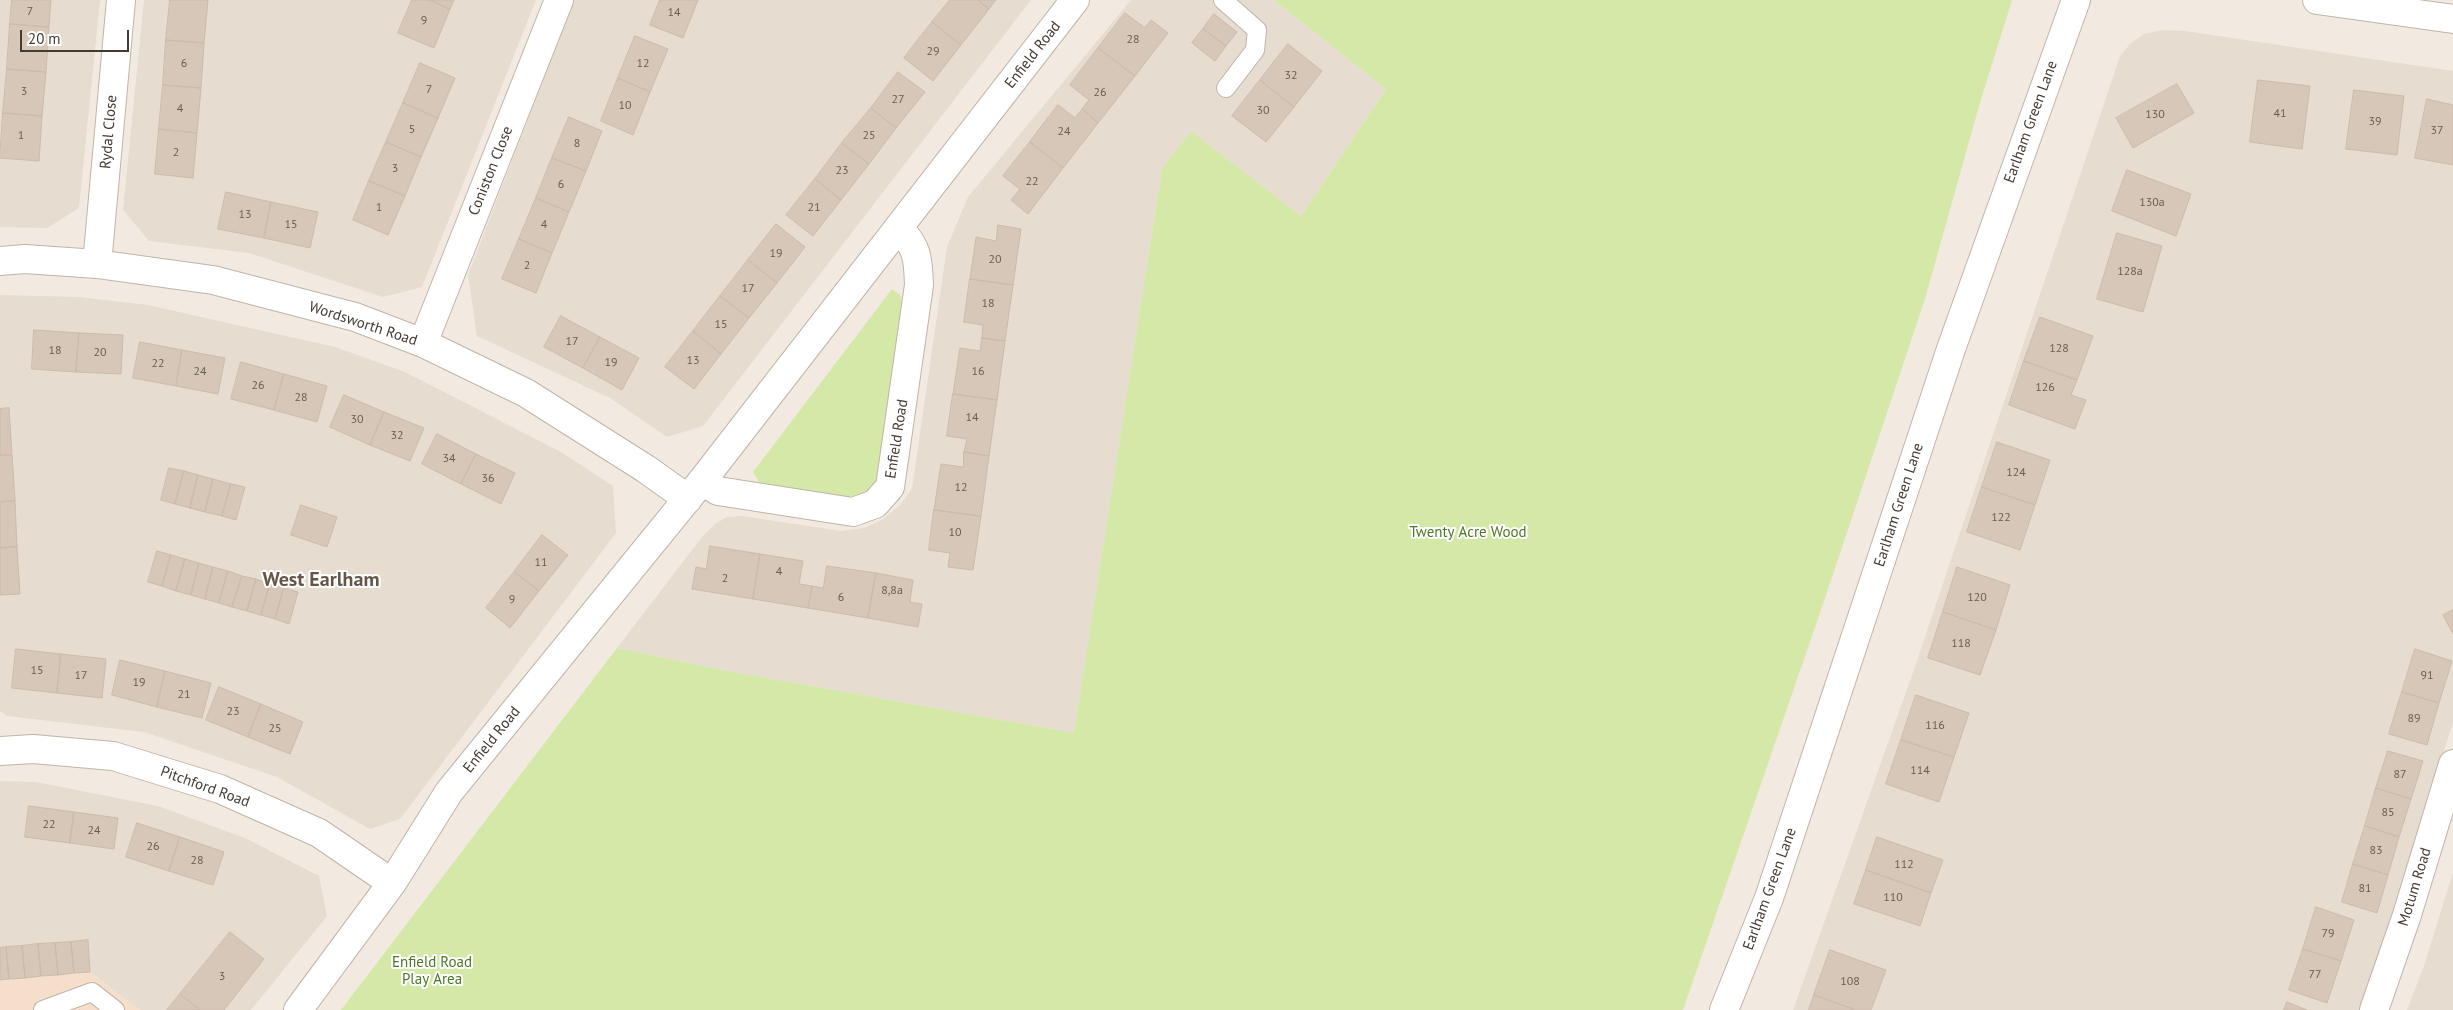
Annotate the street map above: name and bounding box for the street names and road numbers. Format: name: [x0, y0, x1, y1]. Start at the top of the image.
street label: Enfield Road: [1001, 18, 1065, 92]
street label: Earlham Green Lane: [2000, 58, 2062, 186]
street label: Rydal Close: [97, 94, 121, 170]
street label: Coniston Close: [465, 124, 517, 218]
street label: Wordsworth Road: [307, 298, 419, 350]
street label: Enfield Road: [882, 398, 912, 480]
street label: Earlham Green Lane: [1870, 441, 1928, 569]
street label: Enfield Road: [460, 703, 524, 777]
street label: Pitchford Road: [158, 762, 252, 812]
street label: Earlham Green Lane: [1739, 825, 1801, 953]
street label: Motum Road: [2395, 846, 2435, 928]

